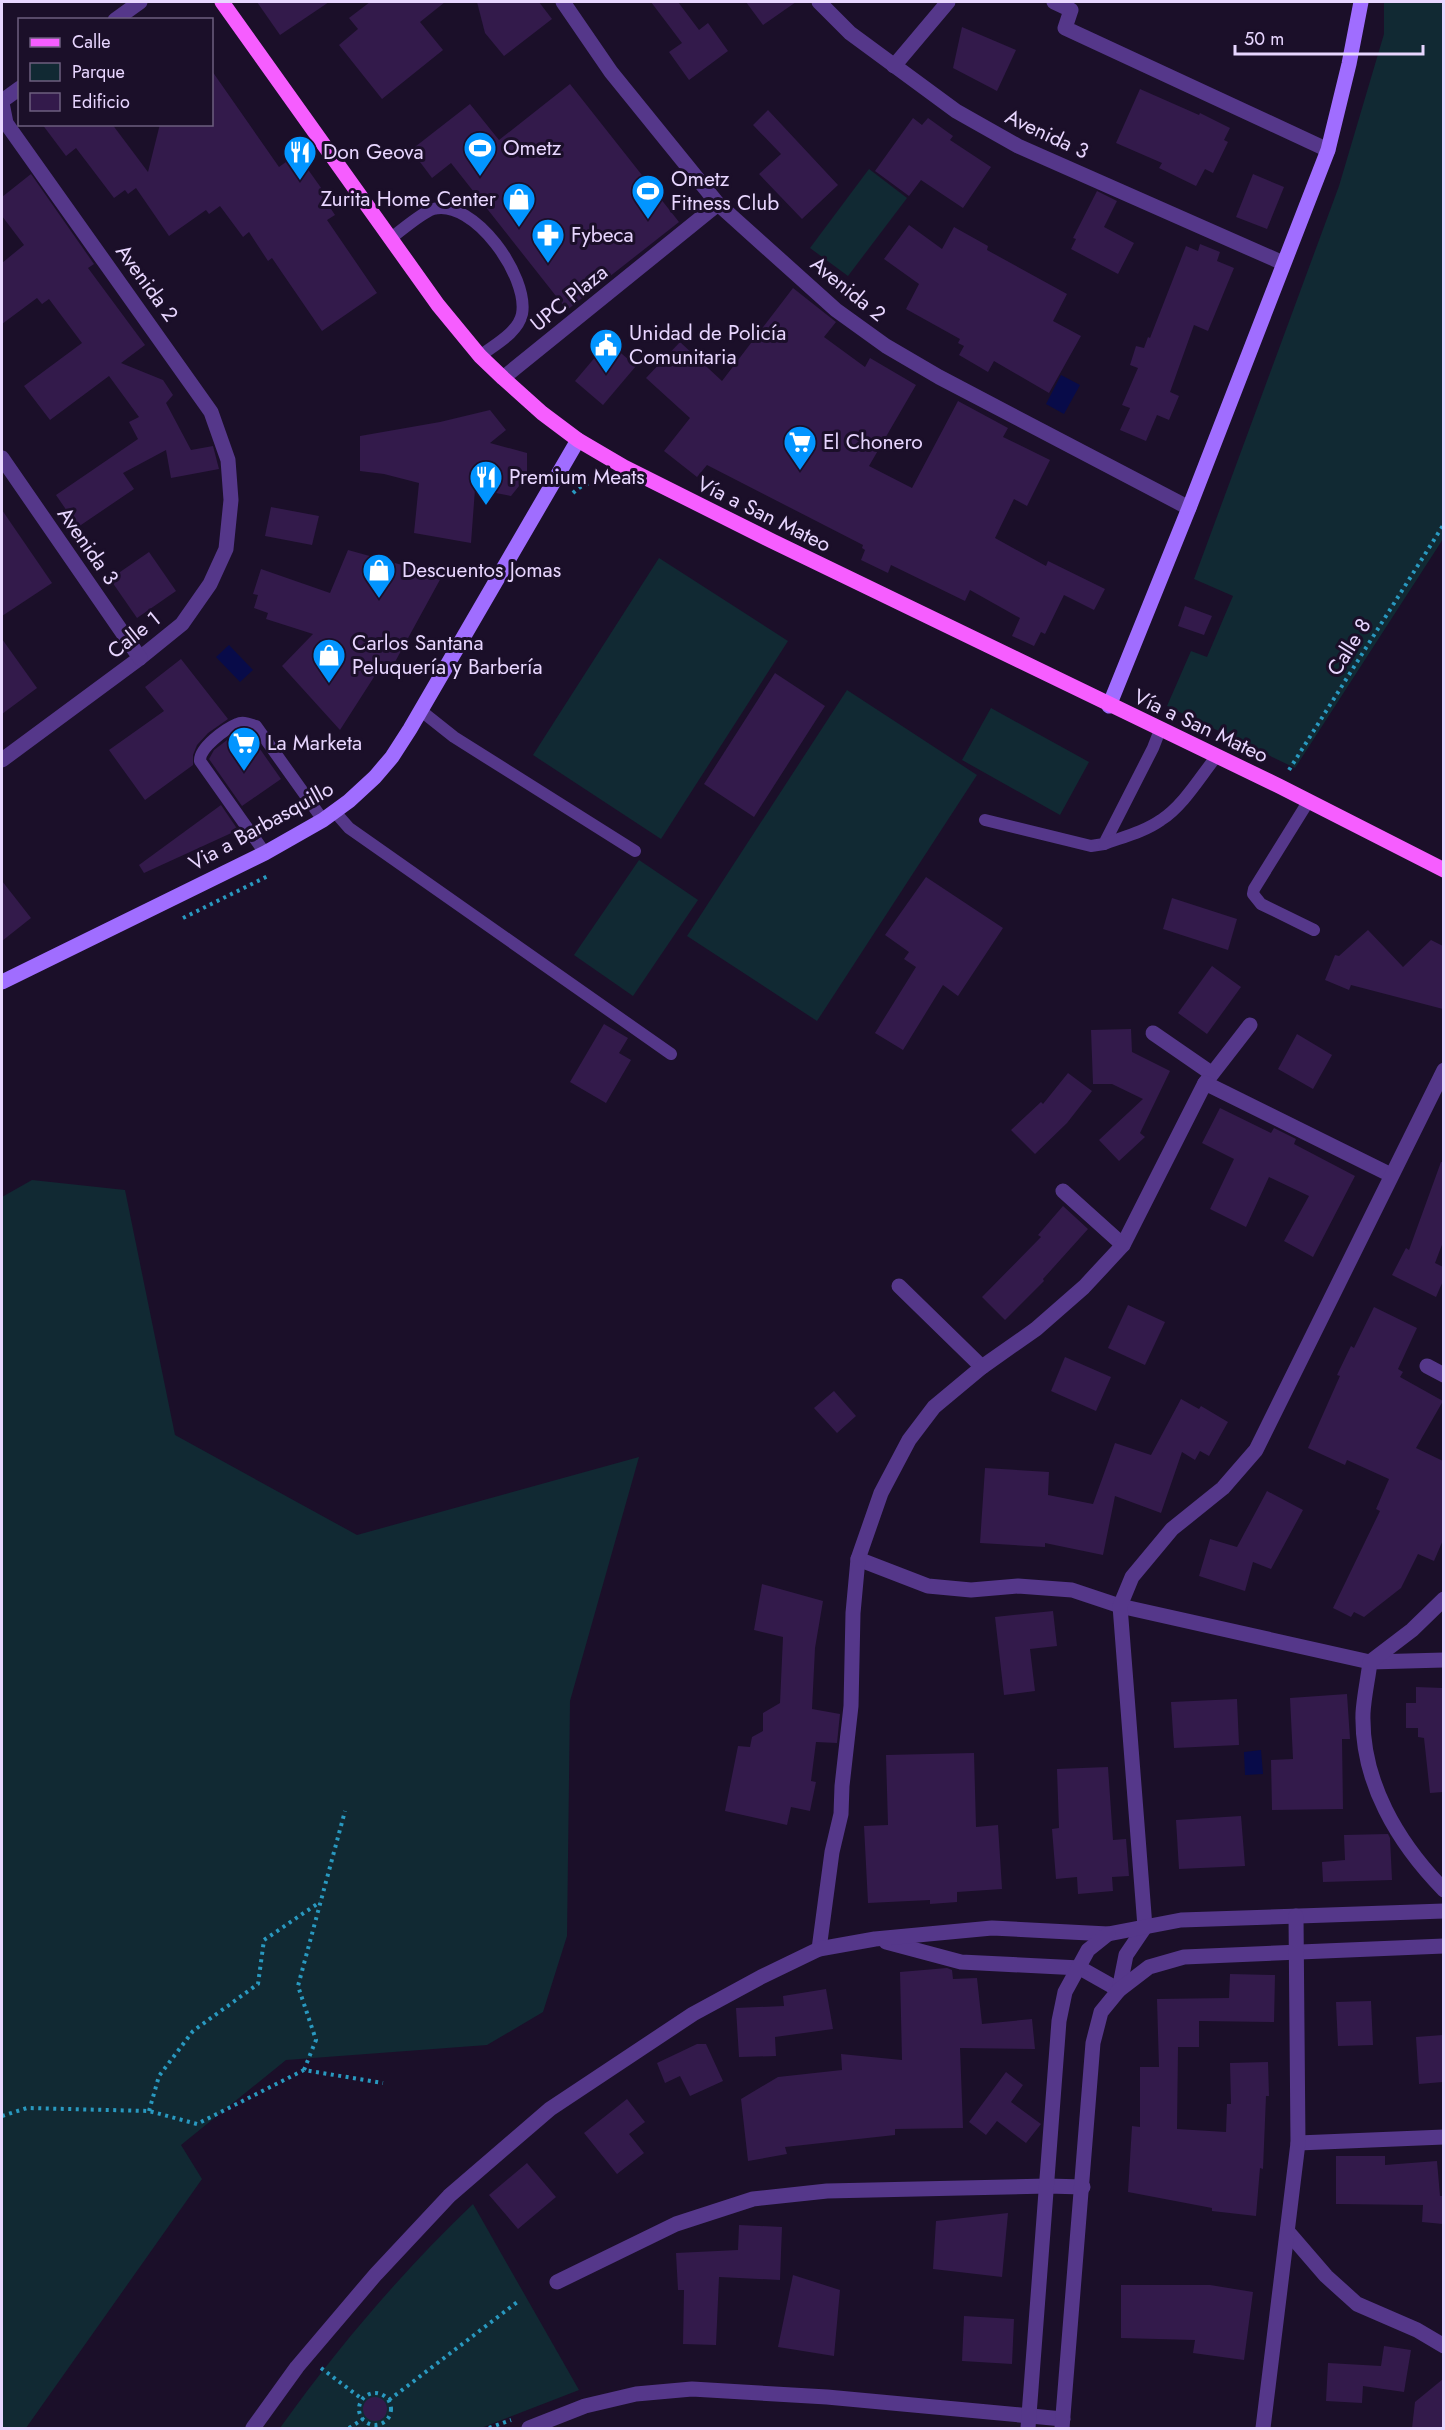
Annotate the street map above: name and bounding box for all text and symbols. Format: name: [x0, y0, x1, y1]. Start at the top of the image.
legend: [18, 18, 213, 126]
scale bar: [1235, 18, 1422, 56]
text: 50 m: [1244, 26, 1284, 52]
text: Calle: [72, 29, 111, 55]
text: Parque: [72, 59, 125, 85]
text: Edificio: [72, 89, 130, 115]
street label: Avenida 3: [1000, 102, 1094, 166]
sports icon: Ometz: [462, 130, 498, 177]
place label: Ometz: [503, 133, 562, 163]
restaurant icon: Don Geova: [282, 134, 318, 181]
place label: Don Geova: [323, 137, 424, 167]
place label: Ometz Fitness Club: [671, 164, 779, 218]
sports icon: Ometz Fitness Club: [630, 173, 666, 220]
shop icon: Zurita Home Center: [501, 181, 537, 228]
place label: Zurita Home Center: [321, 184, 497, 214]
pharmacy icon: Fybeca: [530, 217, 566, 264]
place label: Fybeca: [571, 220, 634, 250]
street label: Avenida 2: [109, 238, 185, 328]
street label: Avenida 2: [804, 249, 892, 329]
street label: UPC Plaza: [524, 258, 614, 338]
place label: Unidad de Policía Comunitaria: [629, 318, 786, 372]
public building icon: Unidad de Policía Comunitaria: [588, 327, 624, 374]
supermarket icon: El Chonero: [782, 424, 818, 471]
place label: El Chonero: [823, 427, 923, 457]
restaurant icon: Premium Meats: [468, 459, 504, 506]
place label: Premium Meats: [509, 462, 645, 492]
street label: Vía a San Mateo: [692, 469, 836, 559]
street label: Avenida 3: [50, 501, 126, 591]
shop icon: Descuentos Jomas: [361, 552, 397, 599]
place label: Descuentos Jomas: [402, 555, 561, 585]
street label: Calle 1: [101, 604, 167, 666]
street label: Calle 8: [1320, 612, 1378, 682]
place label: Carlos Santana Peluquería y Barbería: [352, 628, 543, 682]
shop icon: Carlos Santana Peluquería y Barbería: [311, 637, 347, 684]
street label: Vía a San Mateo: [1129, 682, 1273, 770]
supermarket icon: La Marketa: [226, 725, 262, 772]
place label: La Marketa: [267, 728, 362, 758]
street label: Via a Barbasquillo: [183, 774, 339, 878]

